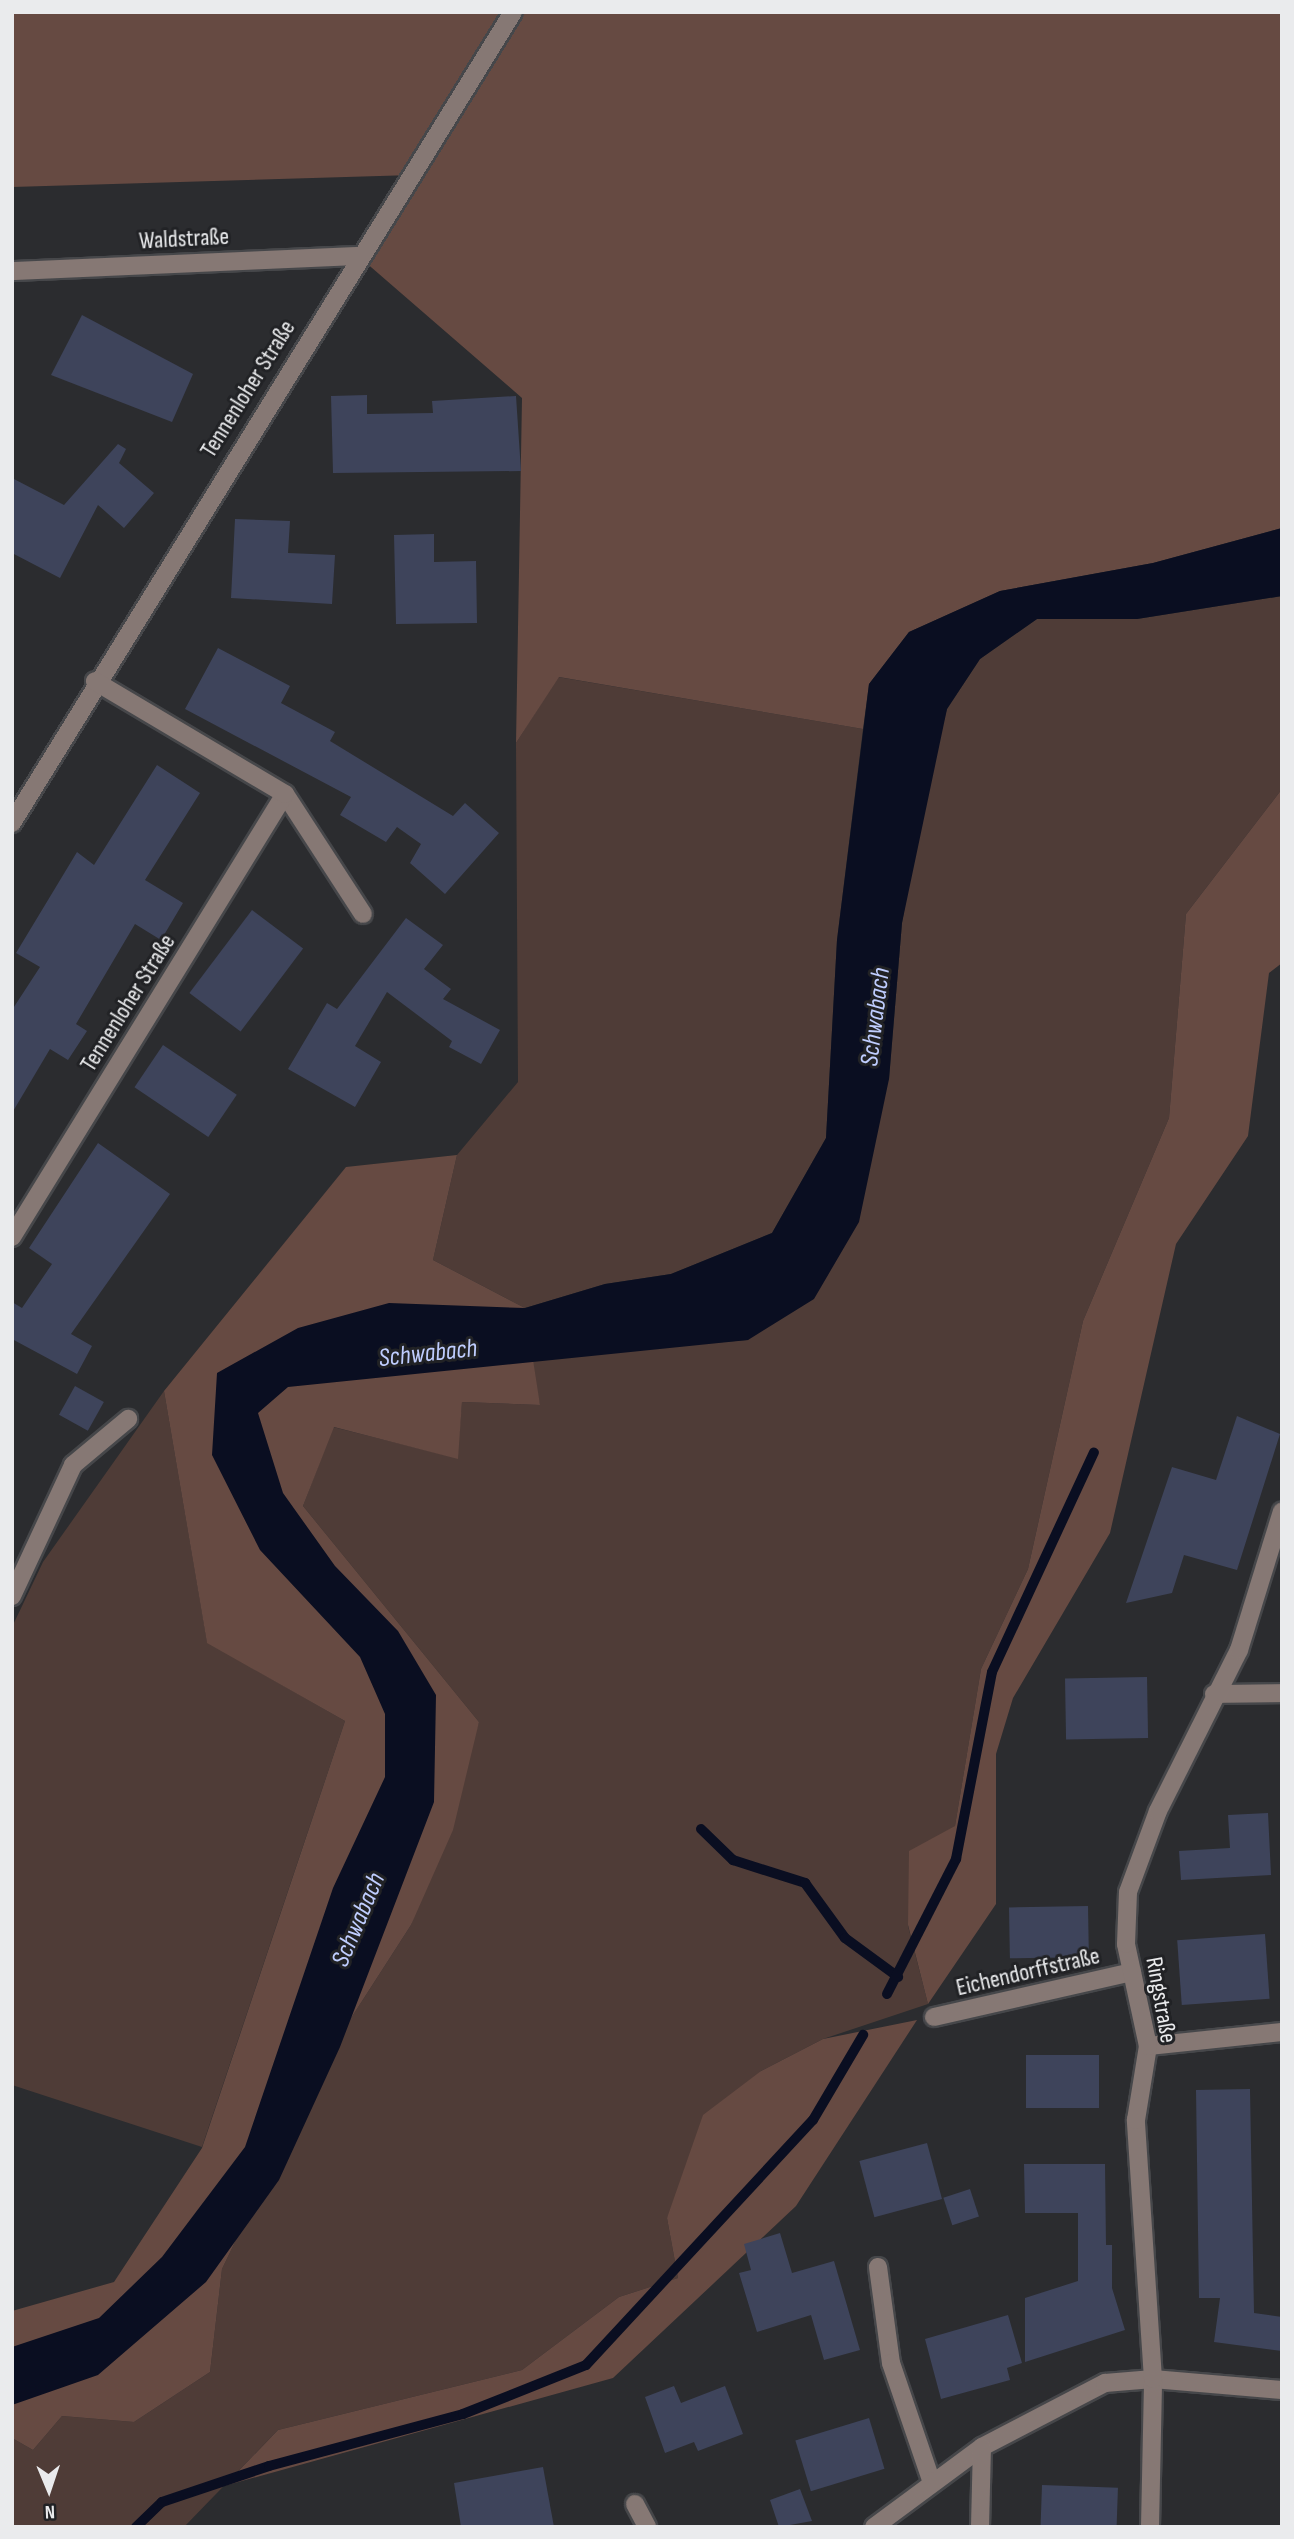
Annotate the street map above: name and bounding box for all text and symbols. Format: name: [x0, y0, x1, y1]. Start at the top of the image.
street label: Waldstraße: [138, 222, 230, 256]
street label: Tennenloher Straße: [194, 315, 302, 463]
street label: Tennenloher Straße: [74, 929, 182, 1077]
water label: Schwabach: [854, 966, 898, 1068]
water label: Schwabach: [377, 1333, 479, 1375]
water label: Schwabach: [325, 1868, 393, 1972]
street label: Eichendorffstraße: [953, 1941, 1103, 2003]
street label: Ringstraße: [1139, 1955, 1183, 2045]
north arrow: [14, 2455, 84, 2525]
text: N: [44, 2500, 55, 2523]

